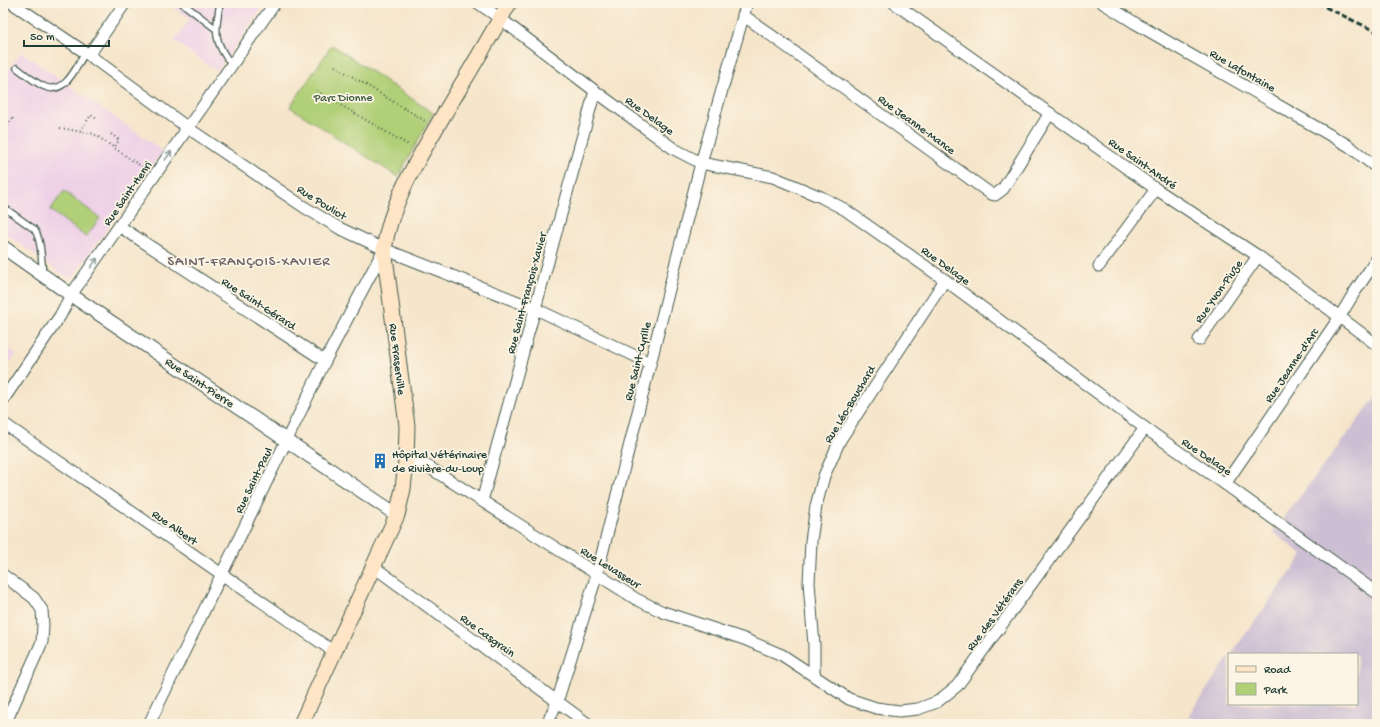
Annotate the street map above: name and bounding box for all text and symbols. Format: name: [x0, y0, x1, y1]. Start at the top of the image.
scale bar: [24, 22, 109, 48]
text: 50 m: [30, 31, 55, 45]
street label: Rue Lafontaine: [1207, 47, 1278, 97]
park label: Parc Dionne: [313, 92, 373, 106]
street label: Rue Jeanne-Mance: [874, 93, 958, 159]
street label: Rue Delage: [622, 94, 677, 140]
street label: Rue Saint-André: [1105, 136, 1179, 194]
one-way arrow: [164, 151, 172, 162]
street label: Rue Saint-Henri: [101, 159, 156, 229]
street label: Rue Pouliot: [294, 183, 349, 225]
street label: Rue Saint-François-Xavier: [505, 229, 551, 356]
street label: Rue Delage: [918, 244, 973, 290]
district label: SAINT-FRANÇOIS-XAVIER: [167, 254, 331, 271]
street label: Rue Yvon-Piuze: [1193, 257, 1247, 326]
one-way arrow: [90, 258, 98, 269]
street label: Rue Saint-Gérard: [218, 275, 299, 335]
street label: Rue Saint-Cyrille: [622, 320, 656, 402]
street label: Rue Fraserville: [385, 323, 407, 397]
street label: Rue Jeanne-d'Arc: [1263, 325, 1323, 406]
street label: Rue Saint-Pierre: [162, 355, 237, 412]
street label: Rue Léo-Bouchard: [822, 363, 880, 446]
street label: Rue Delage: [1178, 436, 1234, 480]
street label: Rue Saint-Paul: [233, 445, 277, 516]
place label: Hôpital Vétérinaire de Rivière-du-Loup: [392, 449, 488, 477]
building icon: Hôpital Vétérinaire de Rivière-du-Loup: [371, 452, 389, 470]
street label: Rue Albert: [148, 508, 200, 550]
street label: Rue Levasseur: [577, 545, 644, 594]
street label: Rue des Vétérans: [965, 576, 1027, 654]
street label: Rue Casgrain: [457, 612, 517, 661]
legend: [1228, 653, 1358, 705]
text: Road: [1264, 664, 1291, 678]
text: Park: [1263, 684, 1289, 698]

